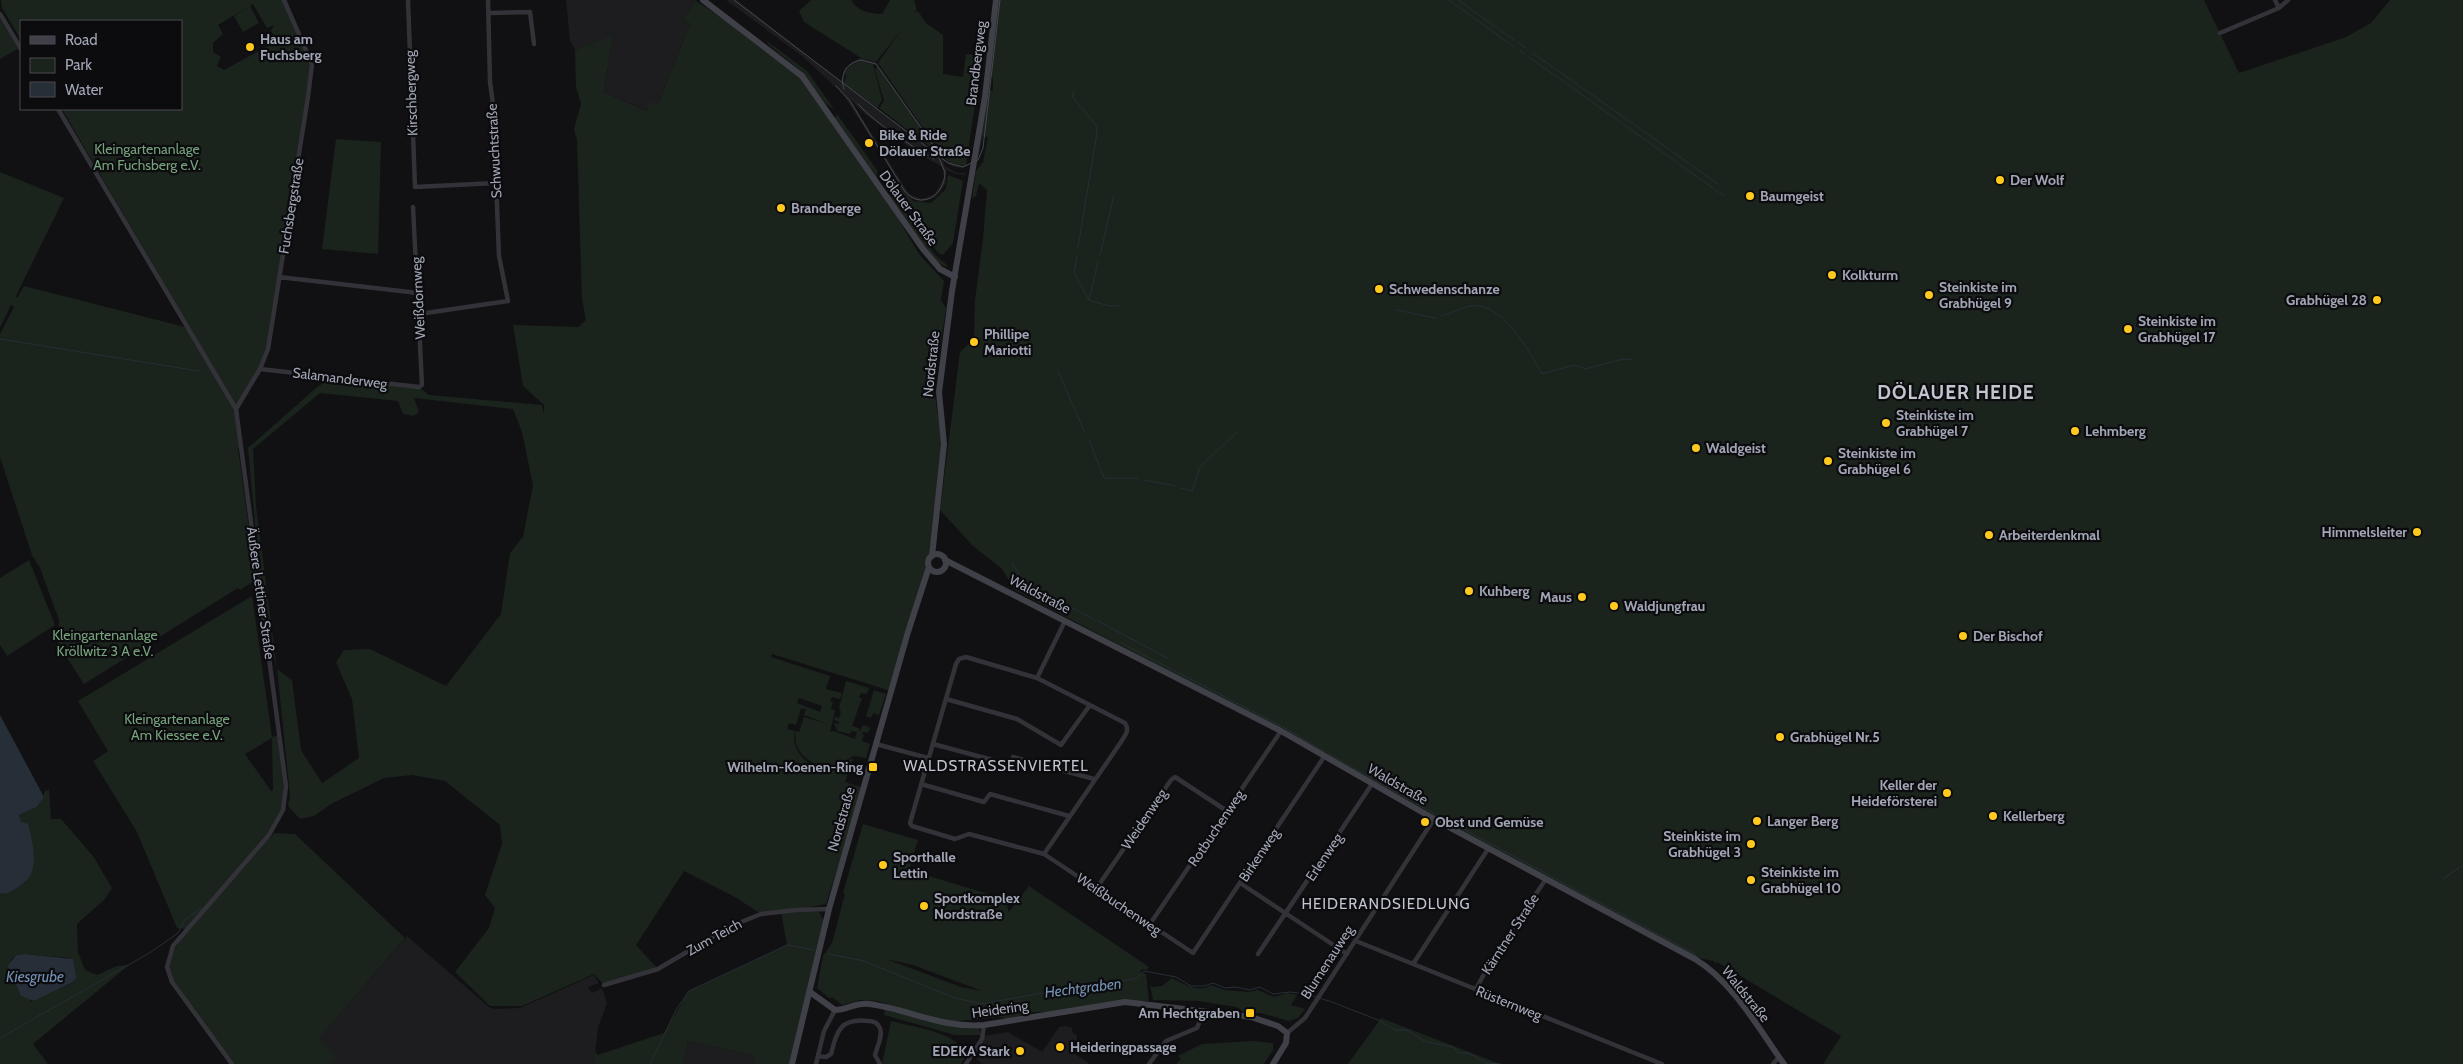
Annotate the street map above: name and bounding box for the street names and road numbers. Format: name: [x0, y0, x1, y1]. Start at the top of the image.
street label: Brandbergweg: [962, 19, 990, 106]
street label: Kirschbergweg: [400, 49, 421, 136]
street label: Schwuchtstraße: [483, 103, 505, 199]
street label: Fuchsbergstraße: [275, 157, 307, 255]
street label: Dölauer Straße: [876, 167, 942, 249]
street label: Weißdornweg: [407, 255, 429, 340]
street label: Nordstraße: [919, 330, 943, 398]
street label: Salamanderweg: [292, 363, 389, 393]
street label: Äußere Lettiner Straße: [243, 526, 279, 660]
street label: Waldstraße: [1006, 570, 1074, 618]
street label: Waldstraße: [1364, 759, 1432, 809]
street label: Weidenweg: [1117, 784, 1172, 853]
street label: Nordstraße: [823, 785, 859, 853]
street label: Rotbuchenweg: [1184, 785, 1249, 870]
street label: Birkenweg: [1235, 824, 1284, 885]
street label: Erlenweg: [1301, 829, 1347, 885]
street label: Weißbuchenweg: [1073, 869, 1166, 940]
street label: Kärntner Straße: [1477, 890, 1543, 978]
street label: Zum Teich: [683, 914, 745, 960]
street label: Blumenauweg: [1296, 921, 1358, 1002]
street label: Waldstraße: [1718, 962, 1774, 1026]
street label: Rüsternweg: [1473, 982, 1546, 1025]
street label: Heidering: [971, 996, 1030, 1022]

